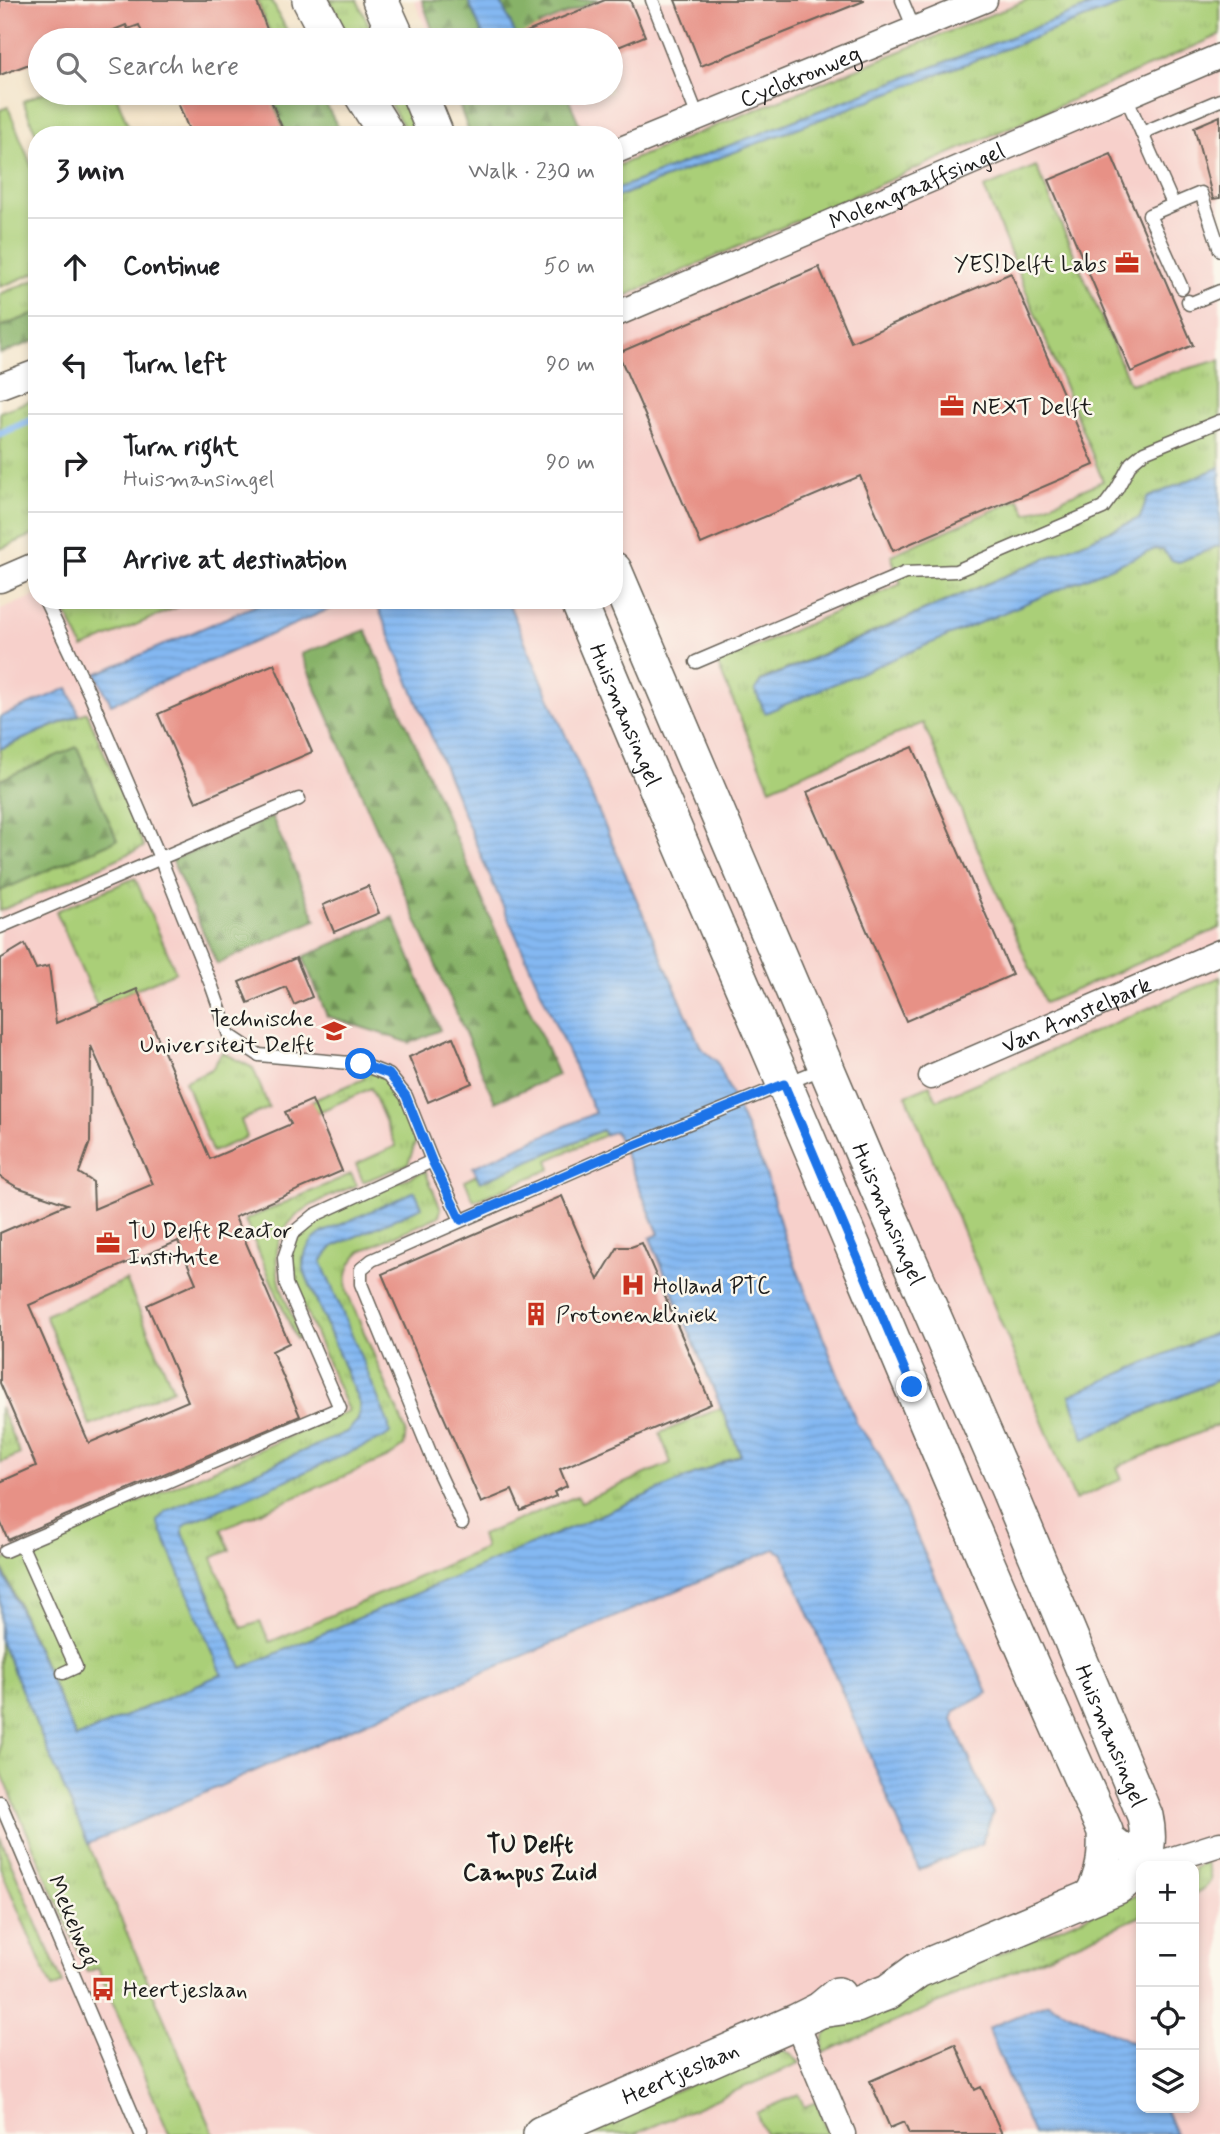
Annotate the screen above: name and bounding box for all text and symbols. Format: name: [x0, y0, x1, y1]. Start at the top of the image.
search box: [28, 28, 623, 105]
street label: Cyclotronweg: [736, 40, 866, 116]
icon: search: [52, 48, 90, 86]
text: Search here: [108, 50, 239, 84]
street label: Molengraaffsingel: [825, 137, 1010, 238]
text: 3 min: [56, 152, 125, 191]
text: Walk · 230 m: [468, 157, 595, 187]
icon: ahead: [56, 248, 94, 286]
office icon: YES!Delft Labs: [1113, 249, 1141, 277]
text: Continue: [123, 250, 220, 284]
place label: YES!Delft Labs: [954, 250, 1107, 280]
text: 50 m: [544, 252, 595, 282]
icon: left: [56, 346, 94, 384]
text: Turn left: [123, 348, 227, 382]
text: 90 m: [546, 350, 595, 380]
office icon: NEXT Delft: [938, 392, 966, 420]
place label: NEXT Delft: [972, 393, 1093, 423]
text: Turn right: [123, 431, 239, 465]
icon: right: [56, 444, 94, 482]
text: 90 m: [546, 448, 595, 478]
text: Huismansingel: [123, 465, 274, 495]
icon: arrive: [56, 542, 94, 580]
text: Arrive at destination: [123, 544, 347, 578]
street label: Huismansingel: [581, 640, 667, 791]
street label: Van Amstelpark: [997, 971, 1156, 1062]
place label: Technische Universiteit Delft: [140, 1005, 314, 1061]
school or university icon: Technische Universiteit Delft: [320, 1017, 348, 1045]
route start: [345, 1048, 376, 1079]
street label: Huismansingel: [843, 1139, 931, 1290]
place label: TU Delft Reactor Institute: [128, 1217, 292, 1273]
office icon: TU Delft Reactor Institute: [94, 1229, 122, 1257]
hospital icon: Holland PTC: [619, 1271, 647, 1299]
place label: Holland PTC: [653, 1272, 770, 1302]
building icon: Protonenkliniek: [522, 1300, 550, 1328]
place label: Protonenkliniek: [556, 1301, 717, 1331]
route end: [896, 1371, 927, 1402]
street label: Huismansingel: [1066, 1660, 1152, 1812]
district label: TU Delft Campus Zuid: [463, 1830, 597, 1889]
map controls: [1136, 1861, 1199, 2113]
button: +: [1136, 1861, 1199, 1924]
street label: Mekelweg: [38, 1871, 105, 1973]
button: −: [1136, 1924, 1199, 1987]
bus stop icon: Heertjeslaan: [89, 1975, 117, 2003]
place label: Heertjeslaan: [123, 1976, 248, 2006]
button: locate: [1136, 1987, 1199, 2050]
street label: Heertjeslaan: [618, 2036, 744, 2114]
button: layers: [1136, 2050, 1199, 2113]

